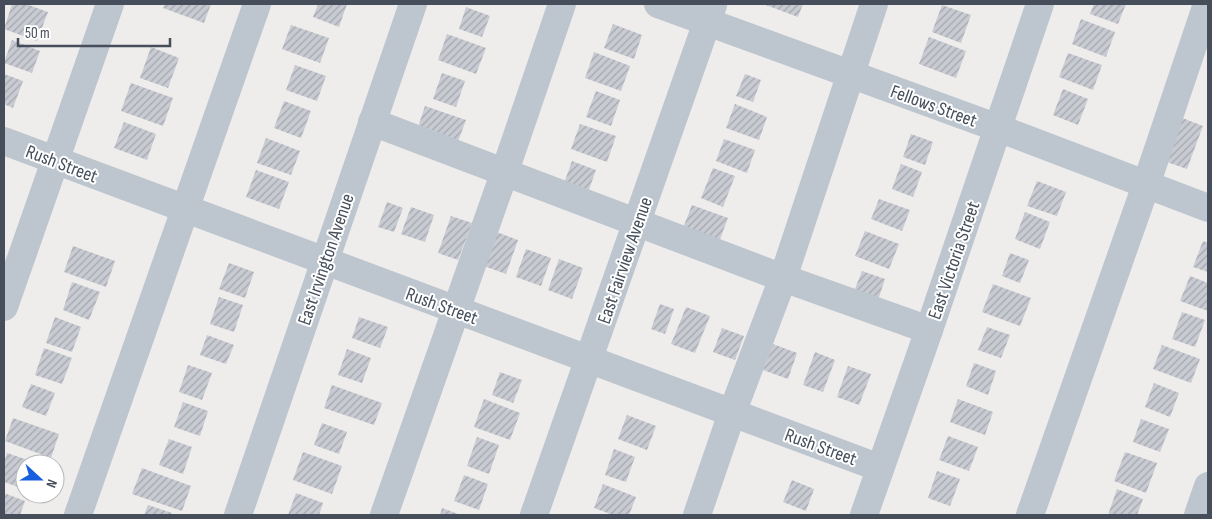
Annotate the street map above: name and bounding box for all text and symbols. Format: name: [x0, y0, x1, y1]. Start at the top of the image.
scale bar: [18, 15, 170, 47]
text: 50 m: [25, 24, 50, 43]
street label: Fellows Street: [887, 80, 980, 133]
street label: Rush Street: [22, 140, 101, 189]
street label: East Irvington Avenue: [293, 191, 360, 328]
street label: East Fairview Avenue: [593, 194, 658, 327]
street label: East Victoria Street: [924, 198, 985, 322]
street label: Rush Street: [402, 283, 481, 330]
street label: Rush Street: [781, 424, 860, 471]
north arrow: [15, 454, 65, 504]
text: N: [42, 477, 61, 490]

